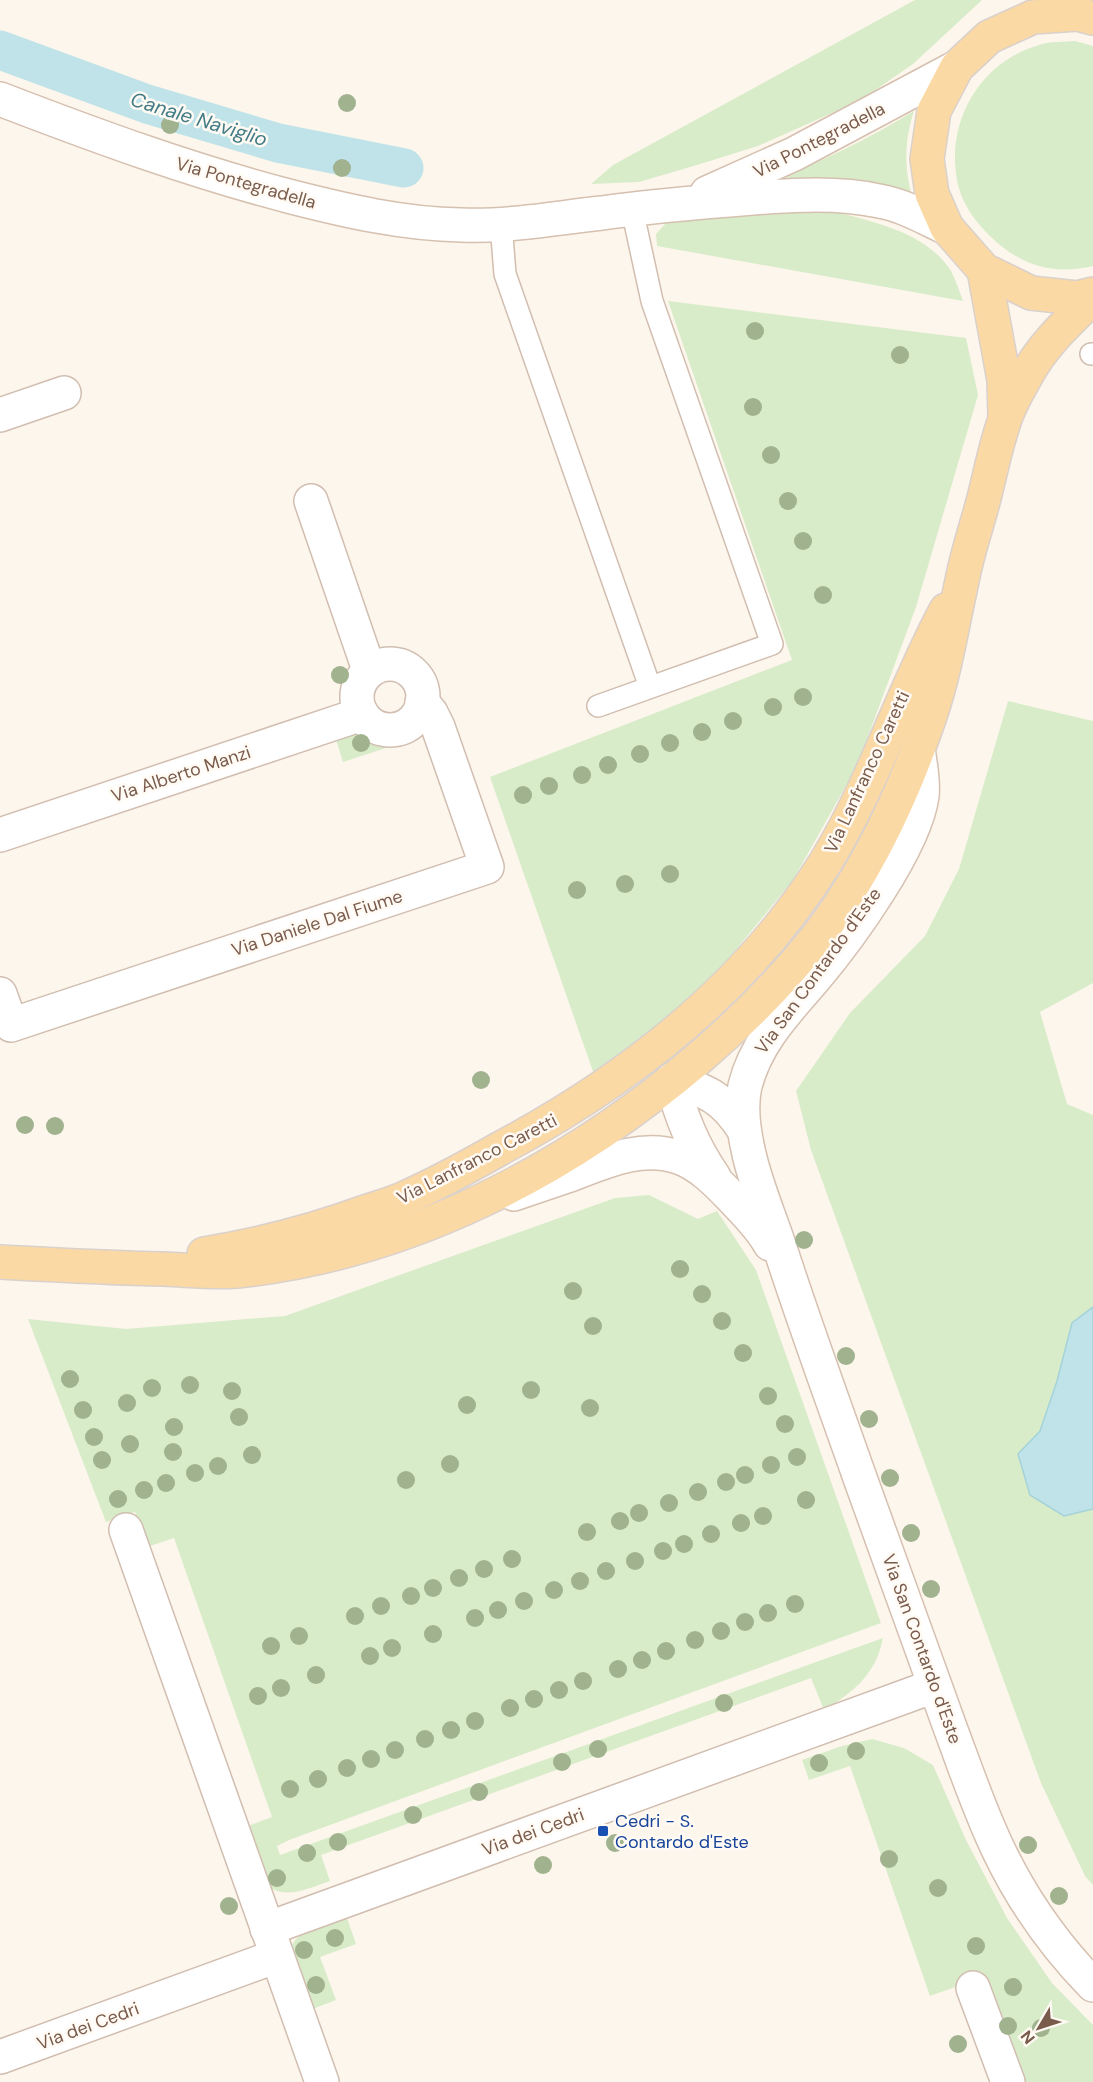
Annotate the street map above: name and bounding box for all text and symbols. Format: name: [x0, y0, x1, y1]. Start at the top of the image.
water label: Canale Naviglio: [127, 86, 271, 152]
street label: Via Pontegradella: [749, 96, 889, 184]
street label: Via Pontegradella: [173, 152, 319, 214]
street label: Via Lanfranco Caretti: [819, 687, 915, 857]
street label: Via Alberto Manzi: [108, 740, 254, 808]
street label: Via San Contardo d'Este: [749, 883, 887, 1059]
street label: Via Daniele Dal Fiume: [228, 884, 406, 962]
street label: Via Lanfranco Caretti: [393, 1108, 561, 1210]
street label: Via San Contardo d'Este: [877, 1551, 967, 1747]
street label: Via dei Cedri: [479, 1802, 587, 1862]
place label: Cedri - S. Contardo d'Este: [615, 1809, 749, 1854]
marker: Cedri - S. Contardo d'Este: [596, 1824, 610, 1838]
street label: Via dei Cedri: [34, 1996, 142, 2056]
north arrow: [1009, 1998, 1069, 2058]
text: N: [1016, 2026, 1040, 2048]

